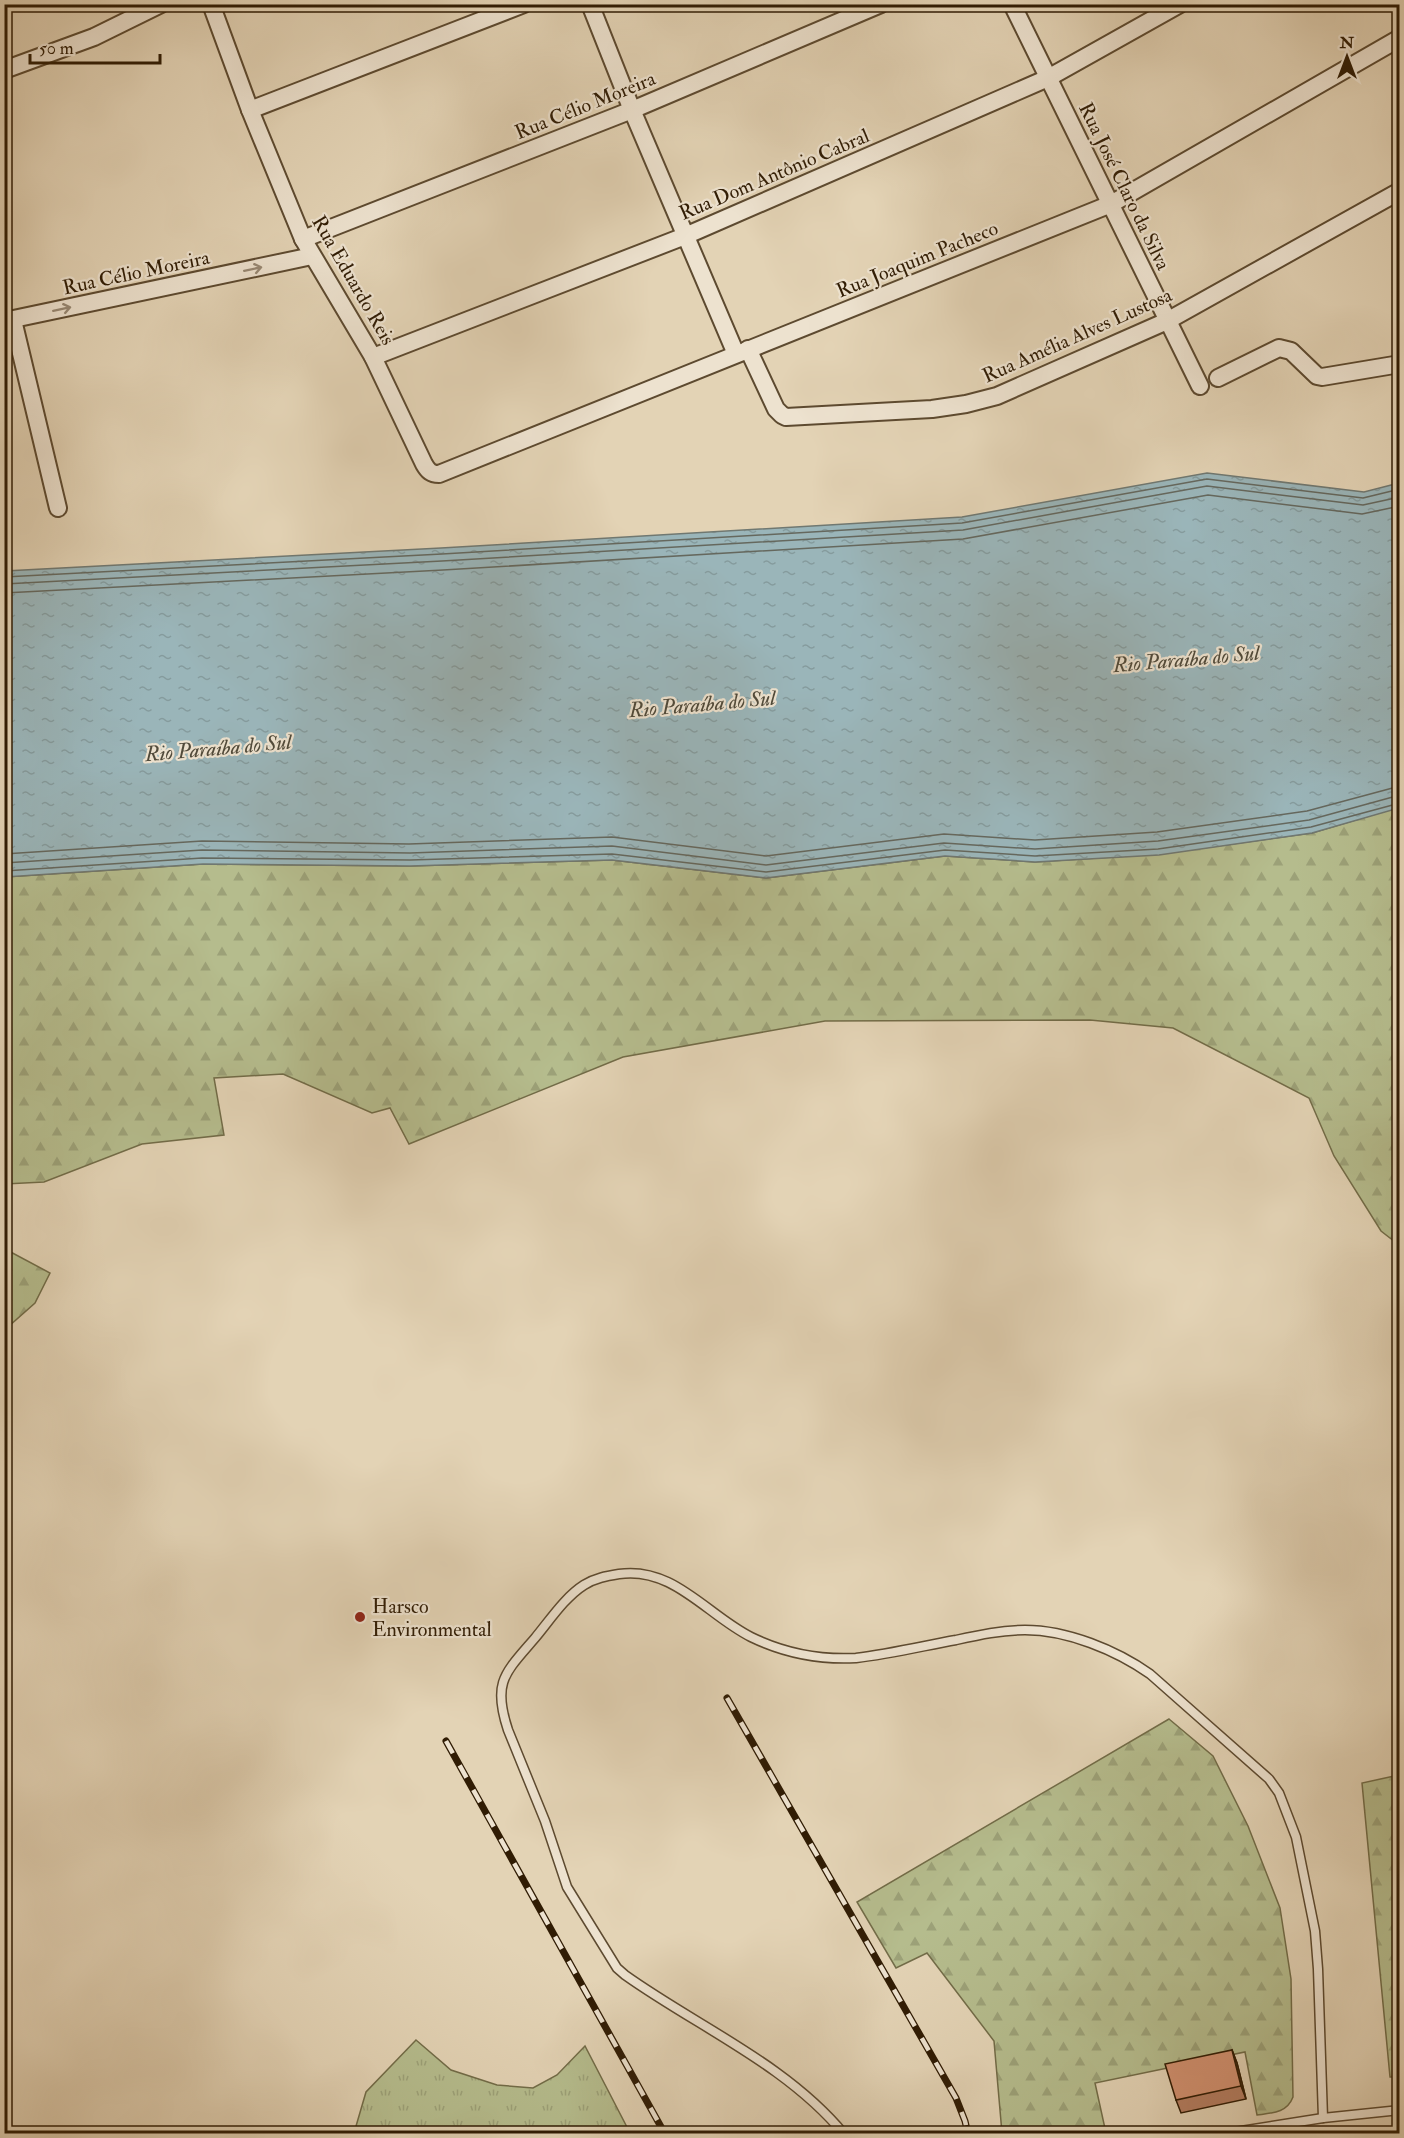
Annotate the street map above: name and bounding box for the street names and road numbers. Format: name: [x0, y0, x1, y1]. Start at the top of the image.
street label: Rua Célio Moreira: [511, 66, 660, 145]
street label: Rua José Claro da Silva: [1073, 98, 1176, 275]
street label: Rua Dom Antônio Cabral: [675, 123, 873, 226]
street label: Rua Eduardo Reis: [306, 211, 401, 350]
street label: Rua Joaquim Pacheco: [833, 216, 1002, 303]
street label: Rua Célio Moreira: [60, 245, 213, 300]
street label: Rua Amélia Alves Lustosa: [979, 282, 1177, 389]

